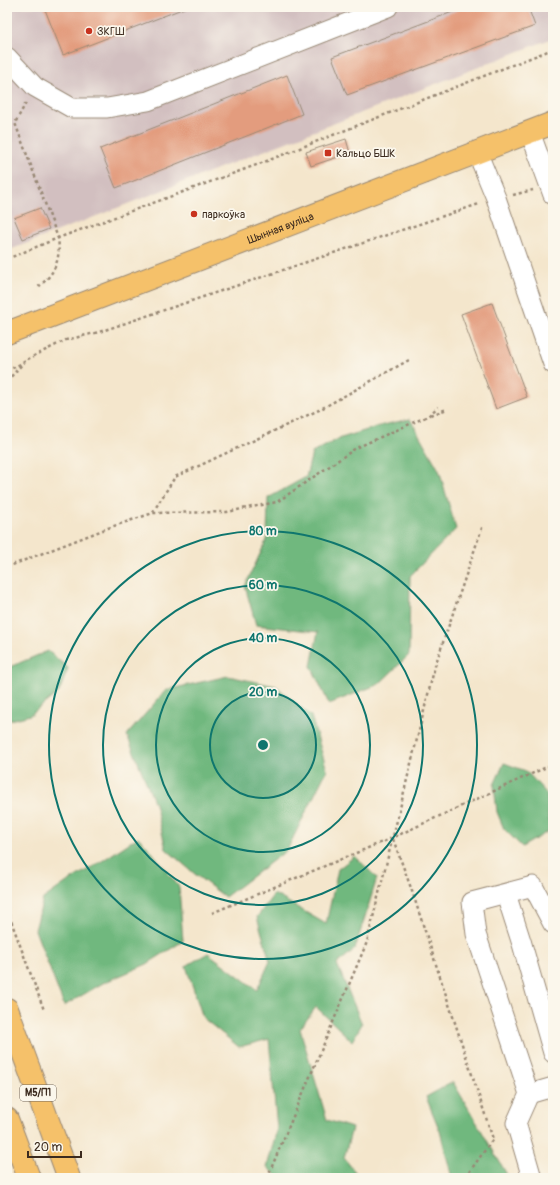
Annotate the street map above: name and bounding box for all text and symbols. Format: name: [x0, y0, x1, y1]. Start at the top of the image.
place label: ЗКГШ: [97, 25, 124, 38]
marker: ЗКГШ: [84, 26, 94, 36]
place label: Кальцо БШК: [336, 147, 395, 160]
marker: Кальцо БШК: [323, 148, 333, 158]
place label: паркоўка: [202, 208, 245, 221]
marker: паркоўка: [189, 209, 199, 219]
street label: Шынная вуліца: [246, 209, 315, 246]
text: 80 m: [249, 524, 277, 539]
text: 60 m: [249, 578, 278, 593]
text: 40 m: [248, 631, 278, 646]
text: 20 m: [249, 685, 277, 700]
centre of rings: [256, 738, 270, 752]
road number: М5/П1: [20, 1085, 56, 1101]
scale bar: [28, 1133, 81, 1159]
text: 20 m: [34, 1140, 63, 1155]

